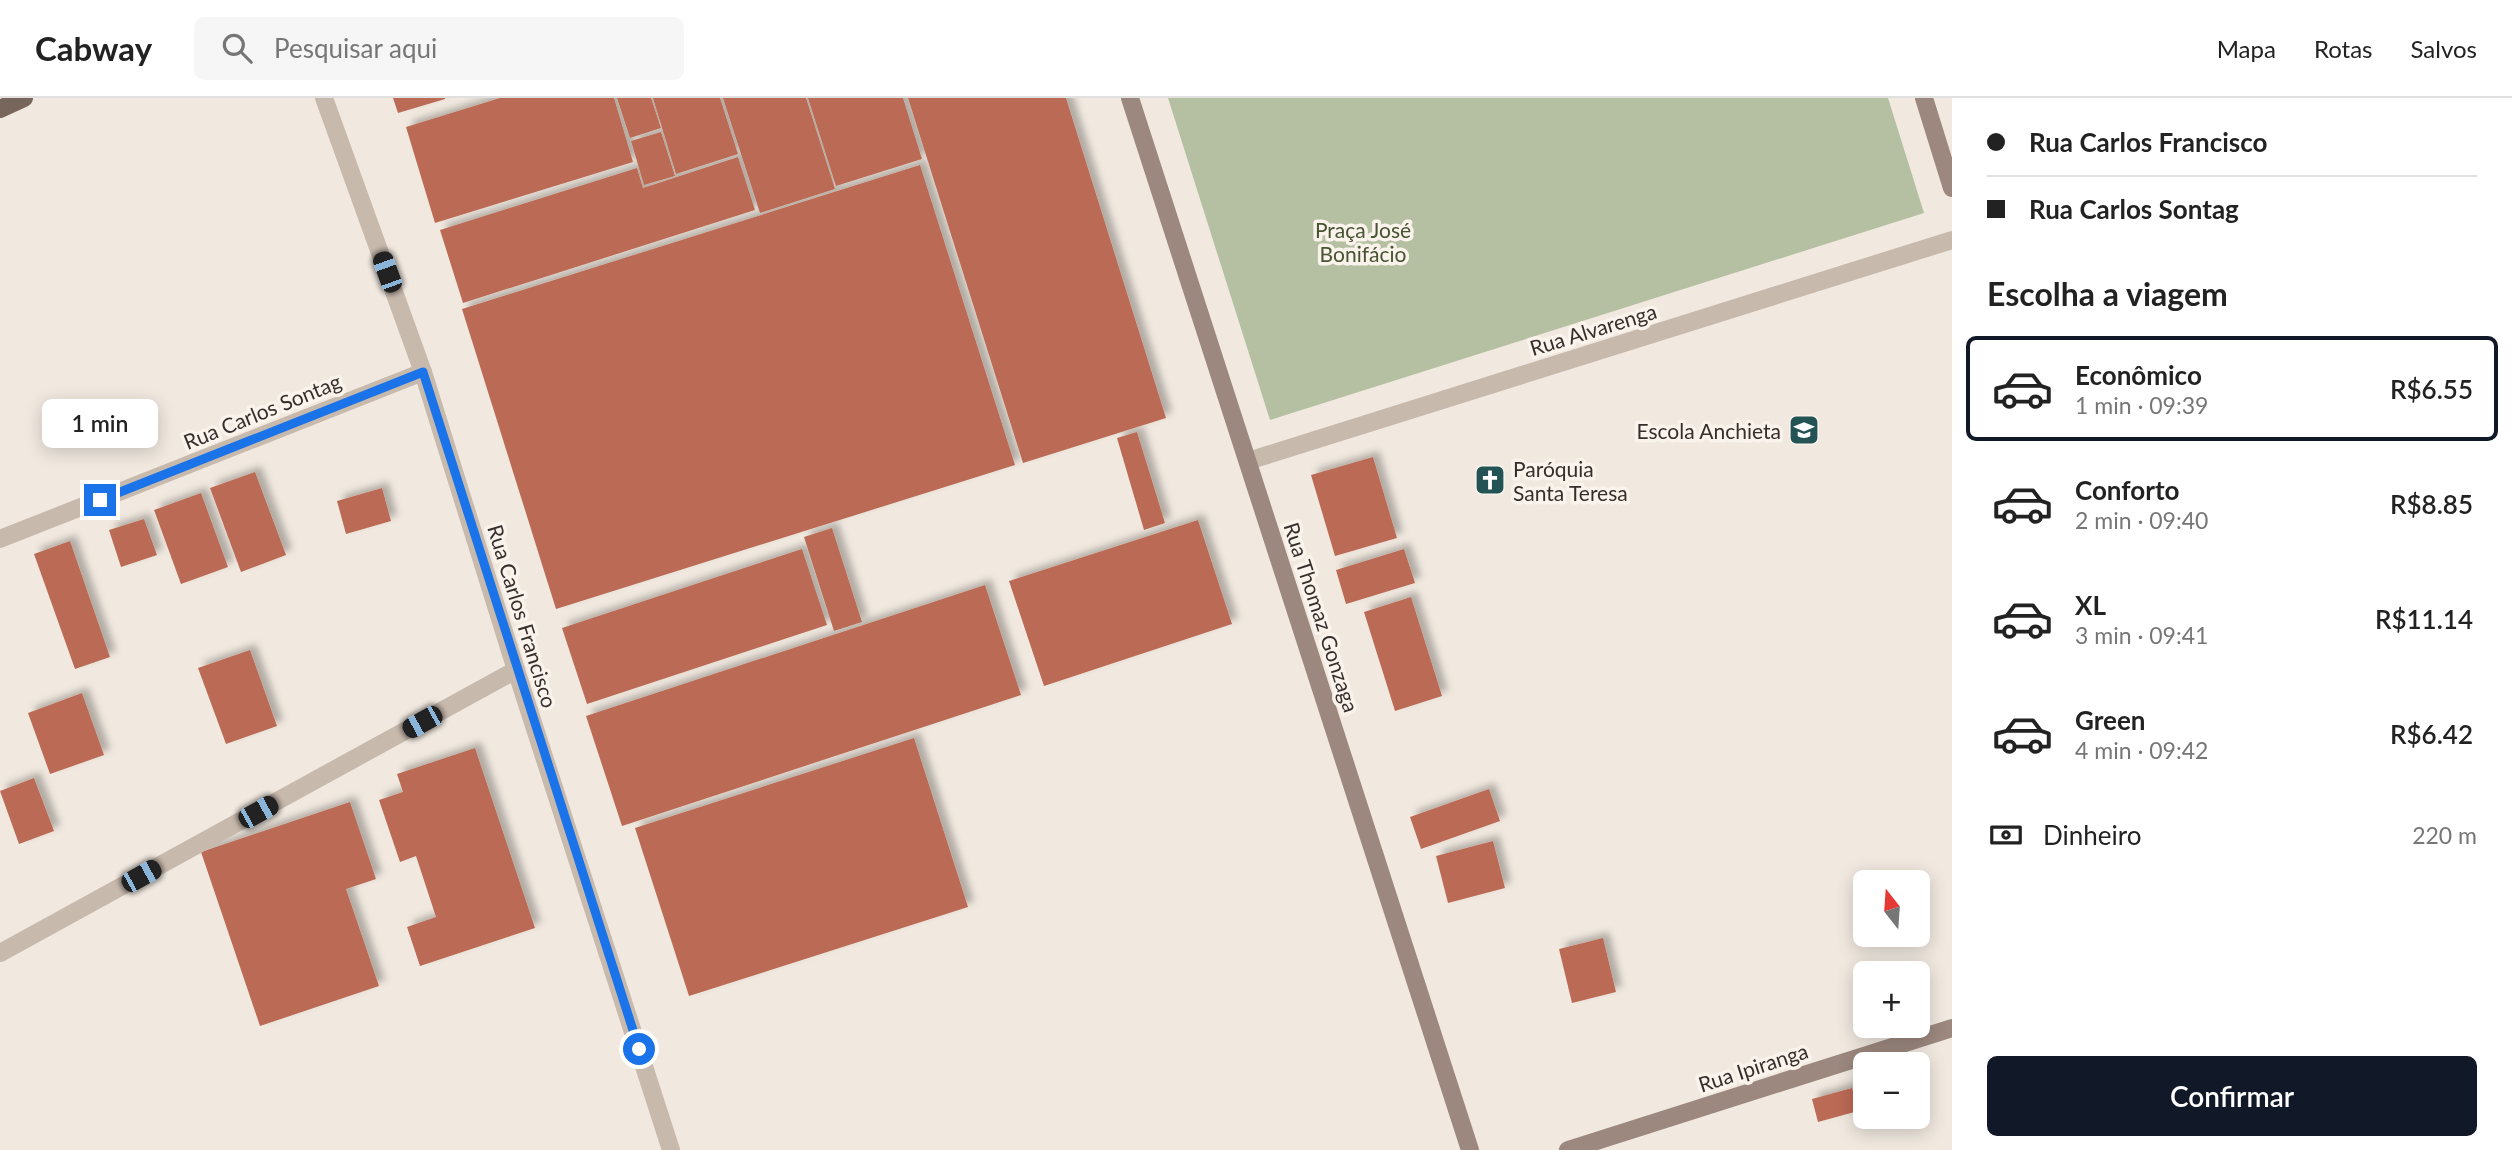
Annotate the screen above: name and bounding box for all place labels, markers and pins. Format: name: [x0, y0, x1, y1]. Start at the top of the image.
school or university icon: Escola Anchieta: [1787, 413, 1821, 447]
place label: Escola Anchieta: [1636, 418, 1781, 443]
place label: Paróquia Santa Teresa: [1513, 456, 1628, 505]
church icon: Paróquia Santa Teresa: [1473, 463, 1507, 497]

